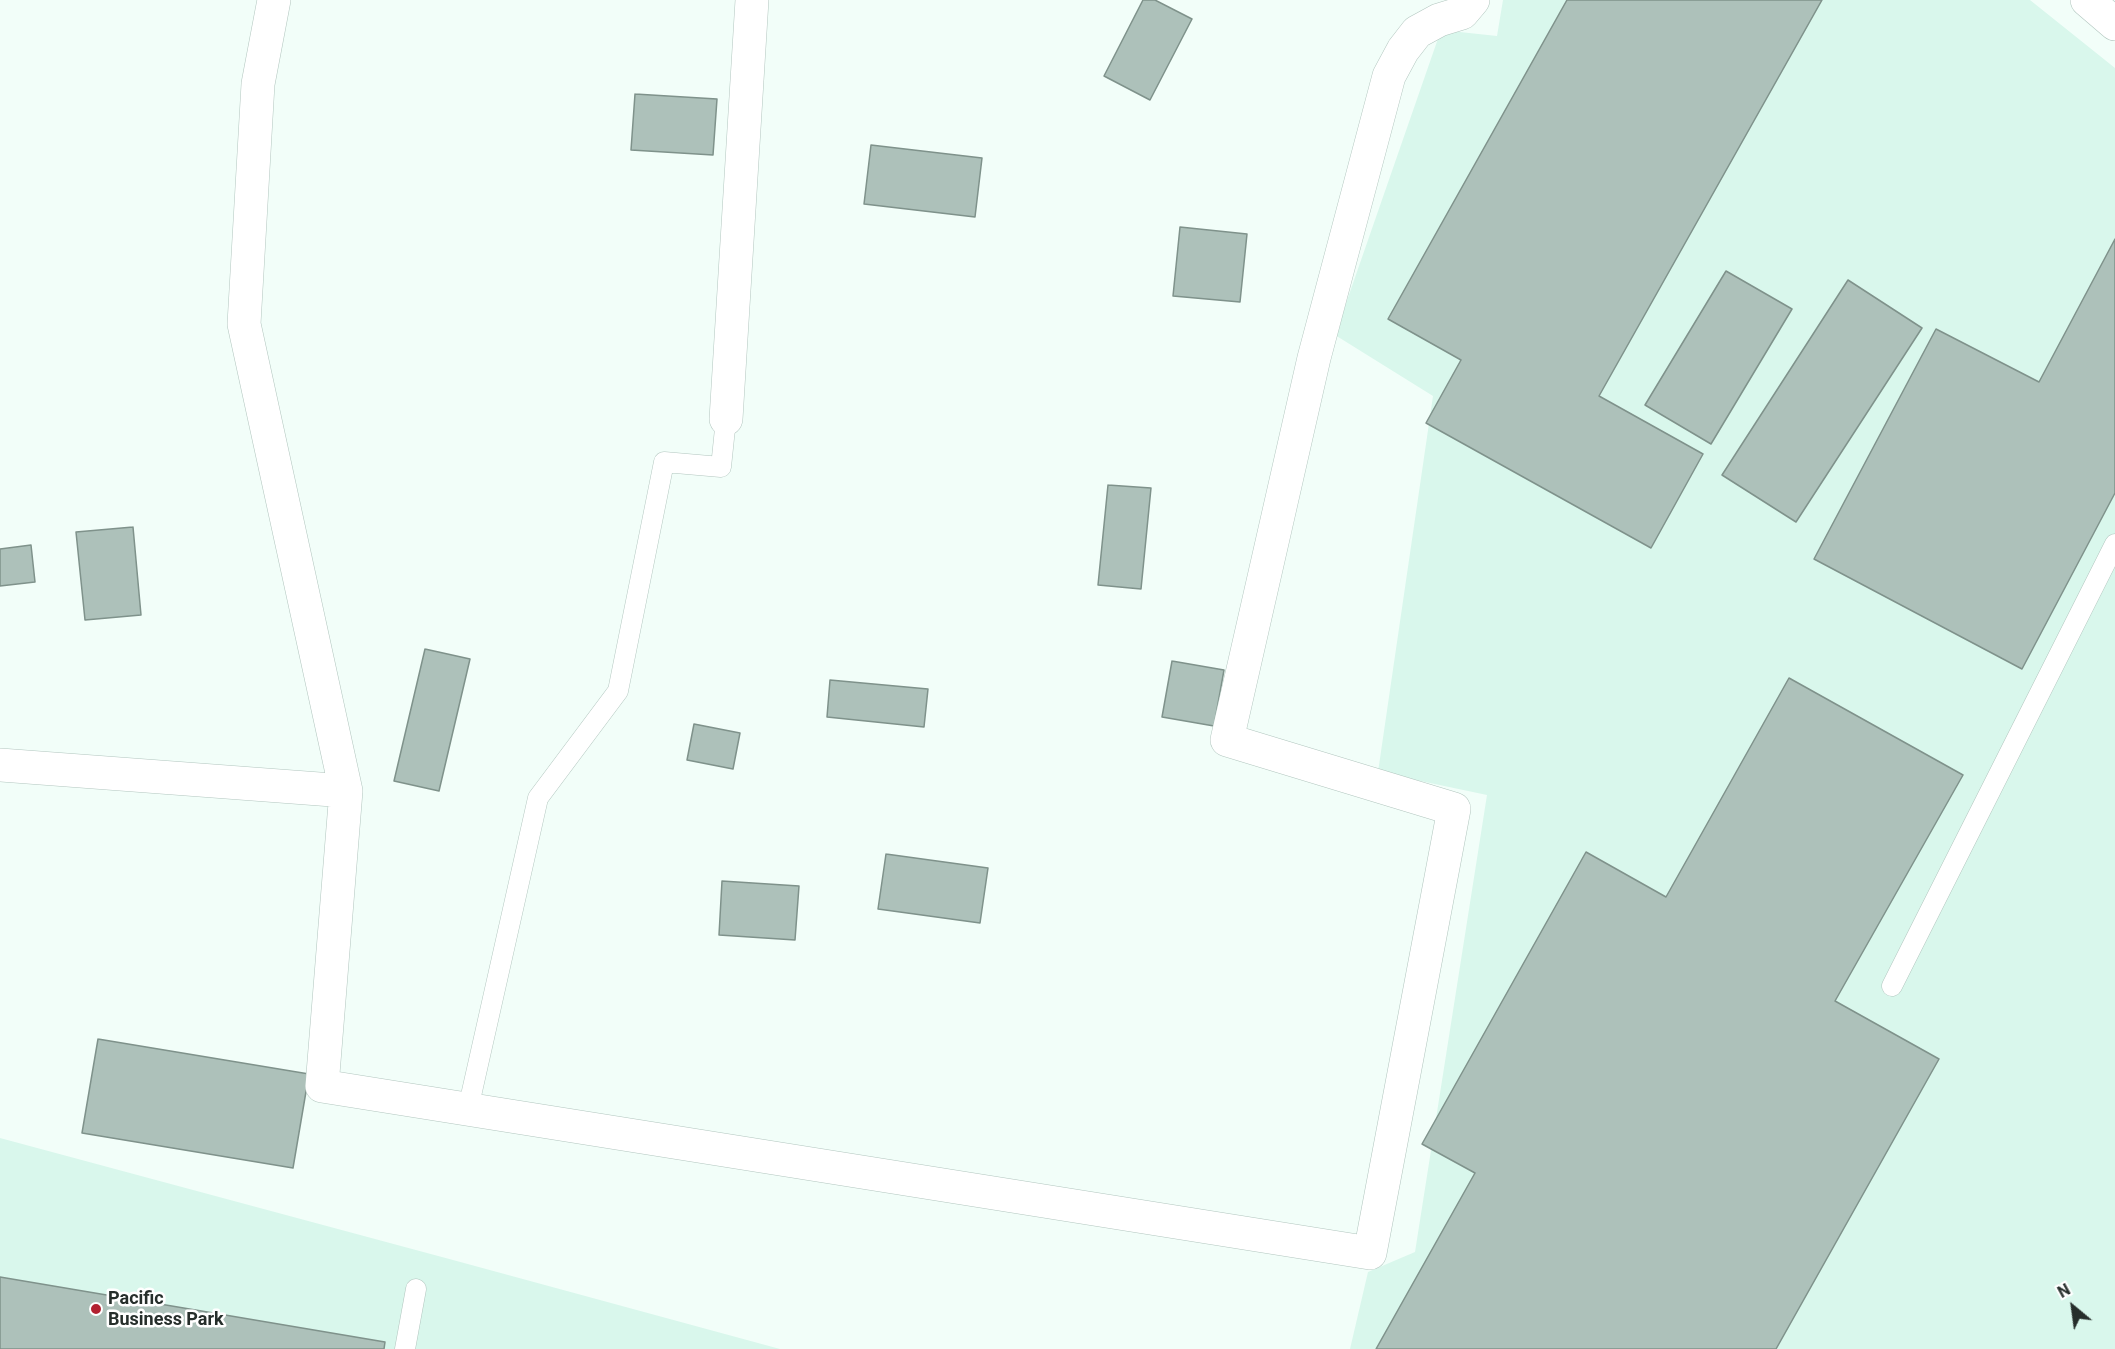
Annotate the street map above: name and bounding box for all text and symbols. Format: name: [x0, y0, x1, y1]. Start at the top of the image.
north arrow: [2043, 1277, 2103, 1337]
text: N: [2054, 1280, 2074, 1302]
place label: Pacific Business Park: [108, 1288, 224, 1330]
marker: Pacific Business Park: [89, 1302, 103, 1316]

